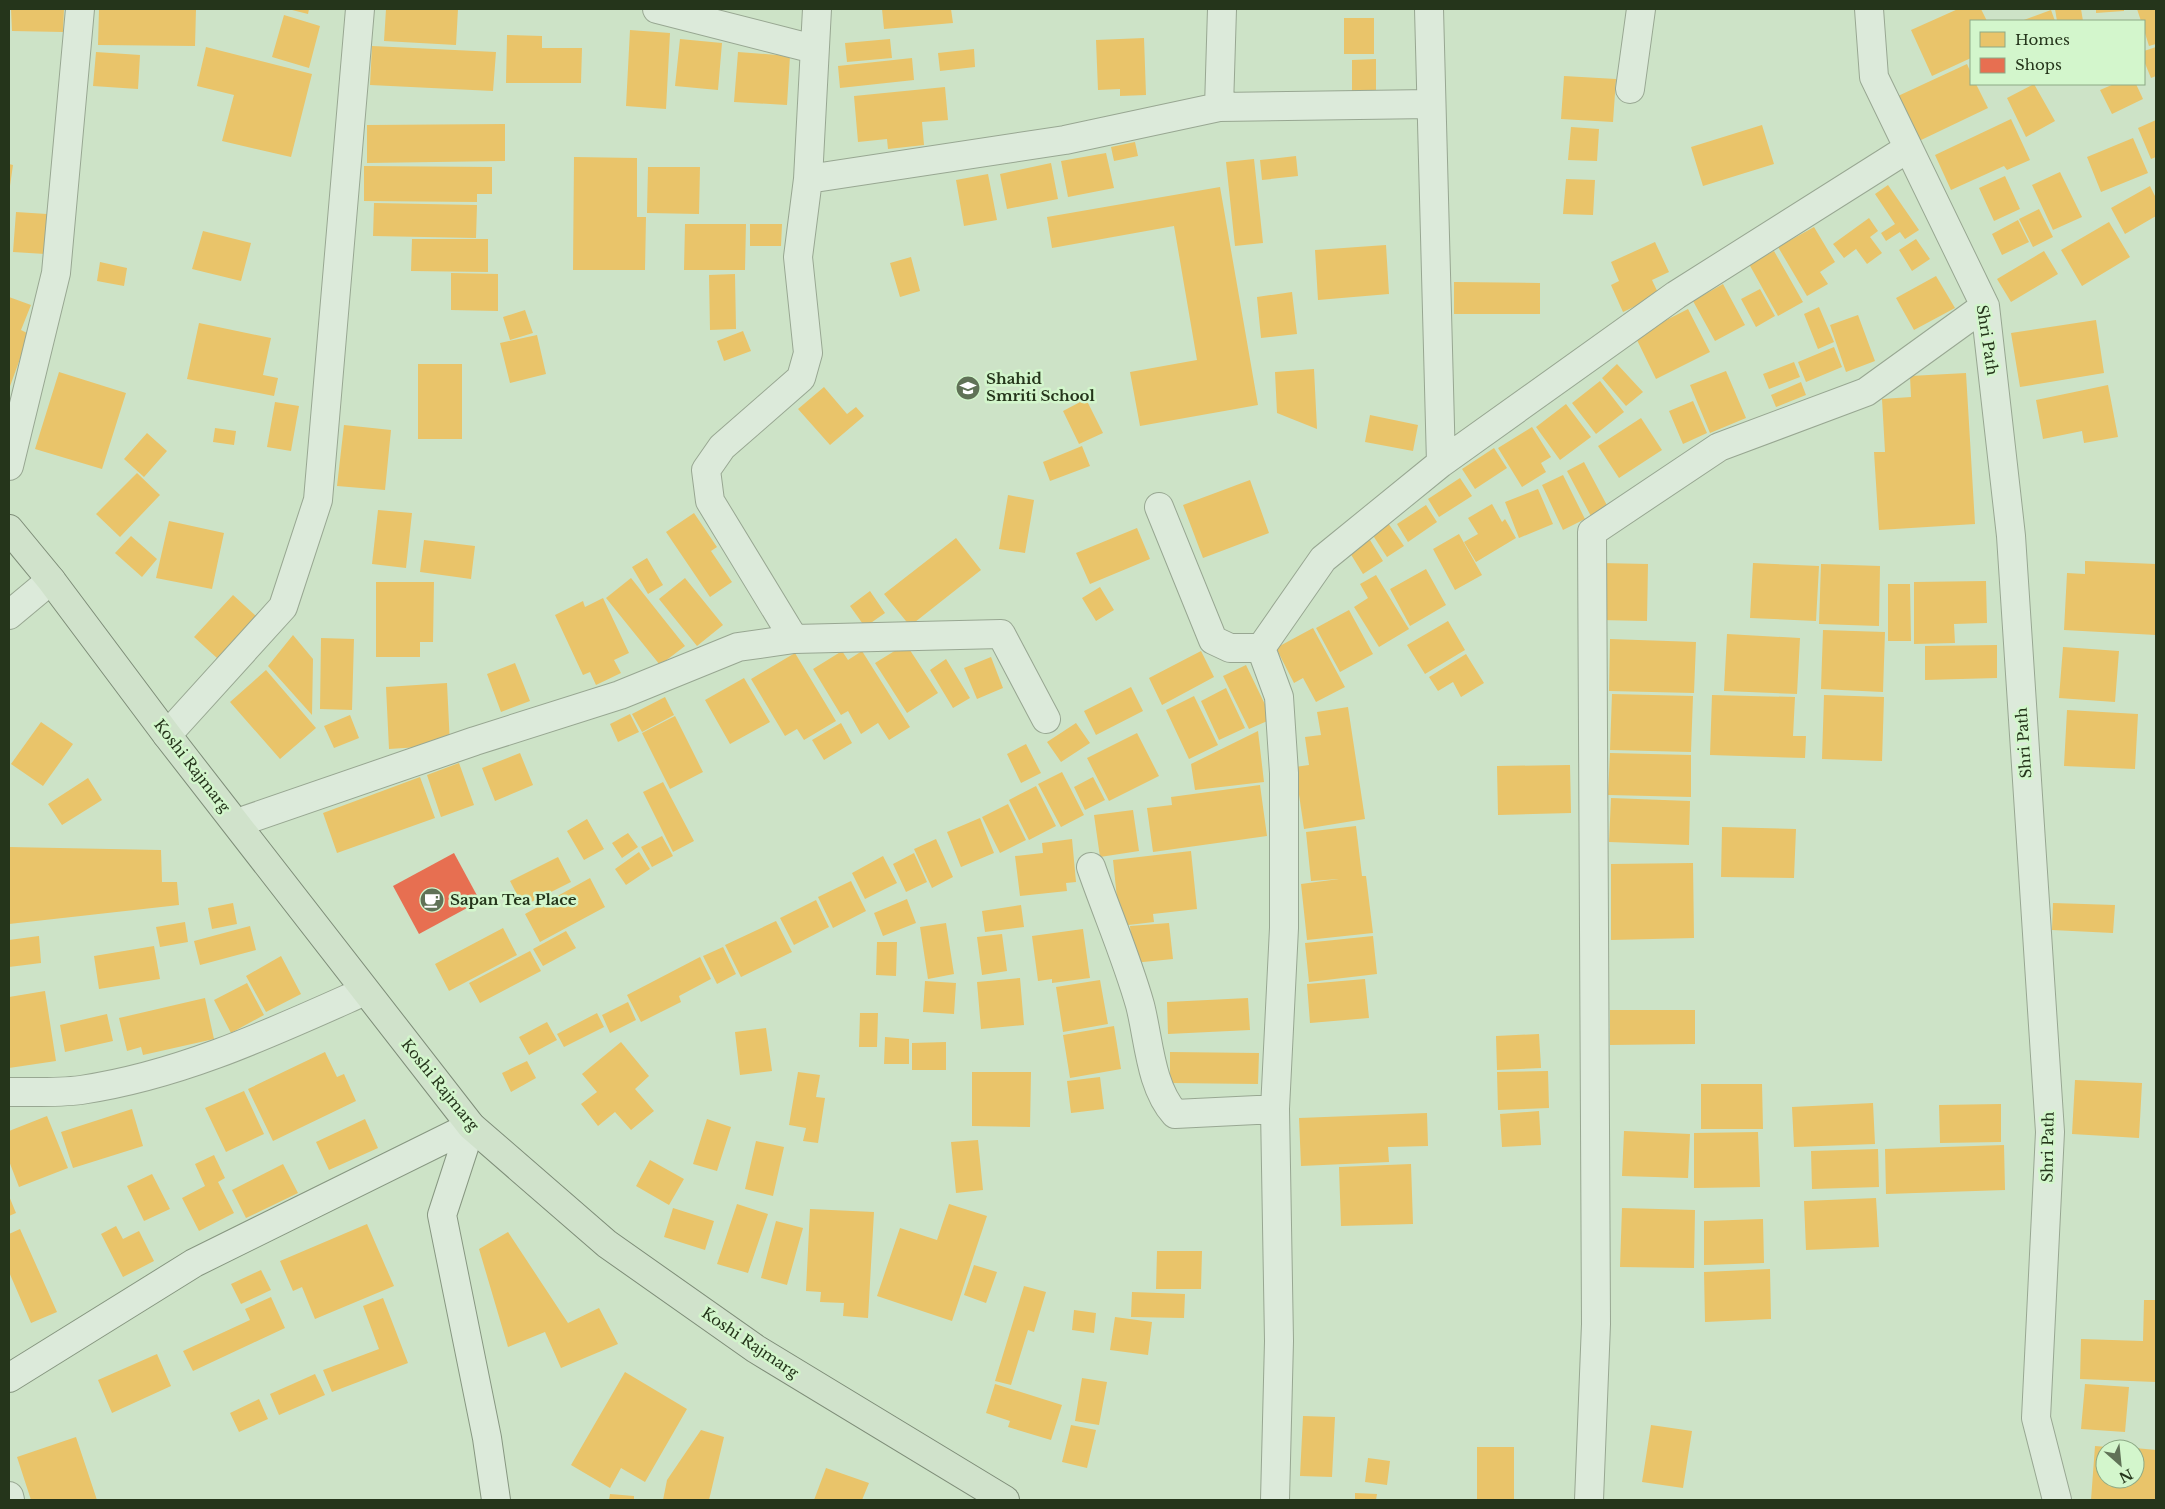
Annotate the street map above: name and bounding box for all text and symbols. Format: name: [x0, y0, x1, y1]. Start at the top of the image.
legend: [1970, 20, 2145, 85]
text: Homes: [2015, 30, 2070, 49]
text: Shops: [2015, 55, 2062, 74]
street label: Shri Path: [1973, 303, 2002, 376]
place label: Shahid Smriti School: [986, 369, 1095, 405]
school or university icon: Shahid Smriti School: [955, 375, 981, 401]
street label: Shri Path: [2012, 707, 2035, 779]
street label: Koshi Rajmarg: [150, 715, 235, 817]
cafe icon: Sapan Tea Place: [419, 887, 445, 913]
place label: Sapan Tea Place: [450, 890, 577, 909]
street label: Koshi Rajmarg: [397, 1035, 484, 1135]
street label: Shri Path: [2037, 1111, 2058, 1183]
street label: Koshi Rajmarg: [698, 1303, 803, 1383]
north arrow: [2095, 1439, 2145, 1489]
text: N: [2116, 1465, 2136, 1487]

